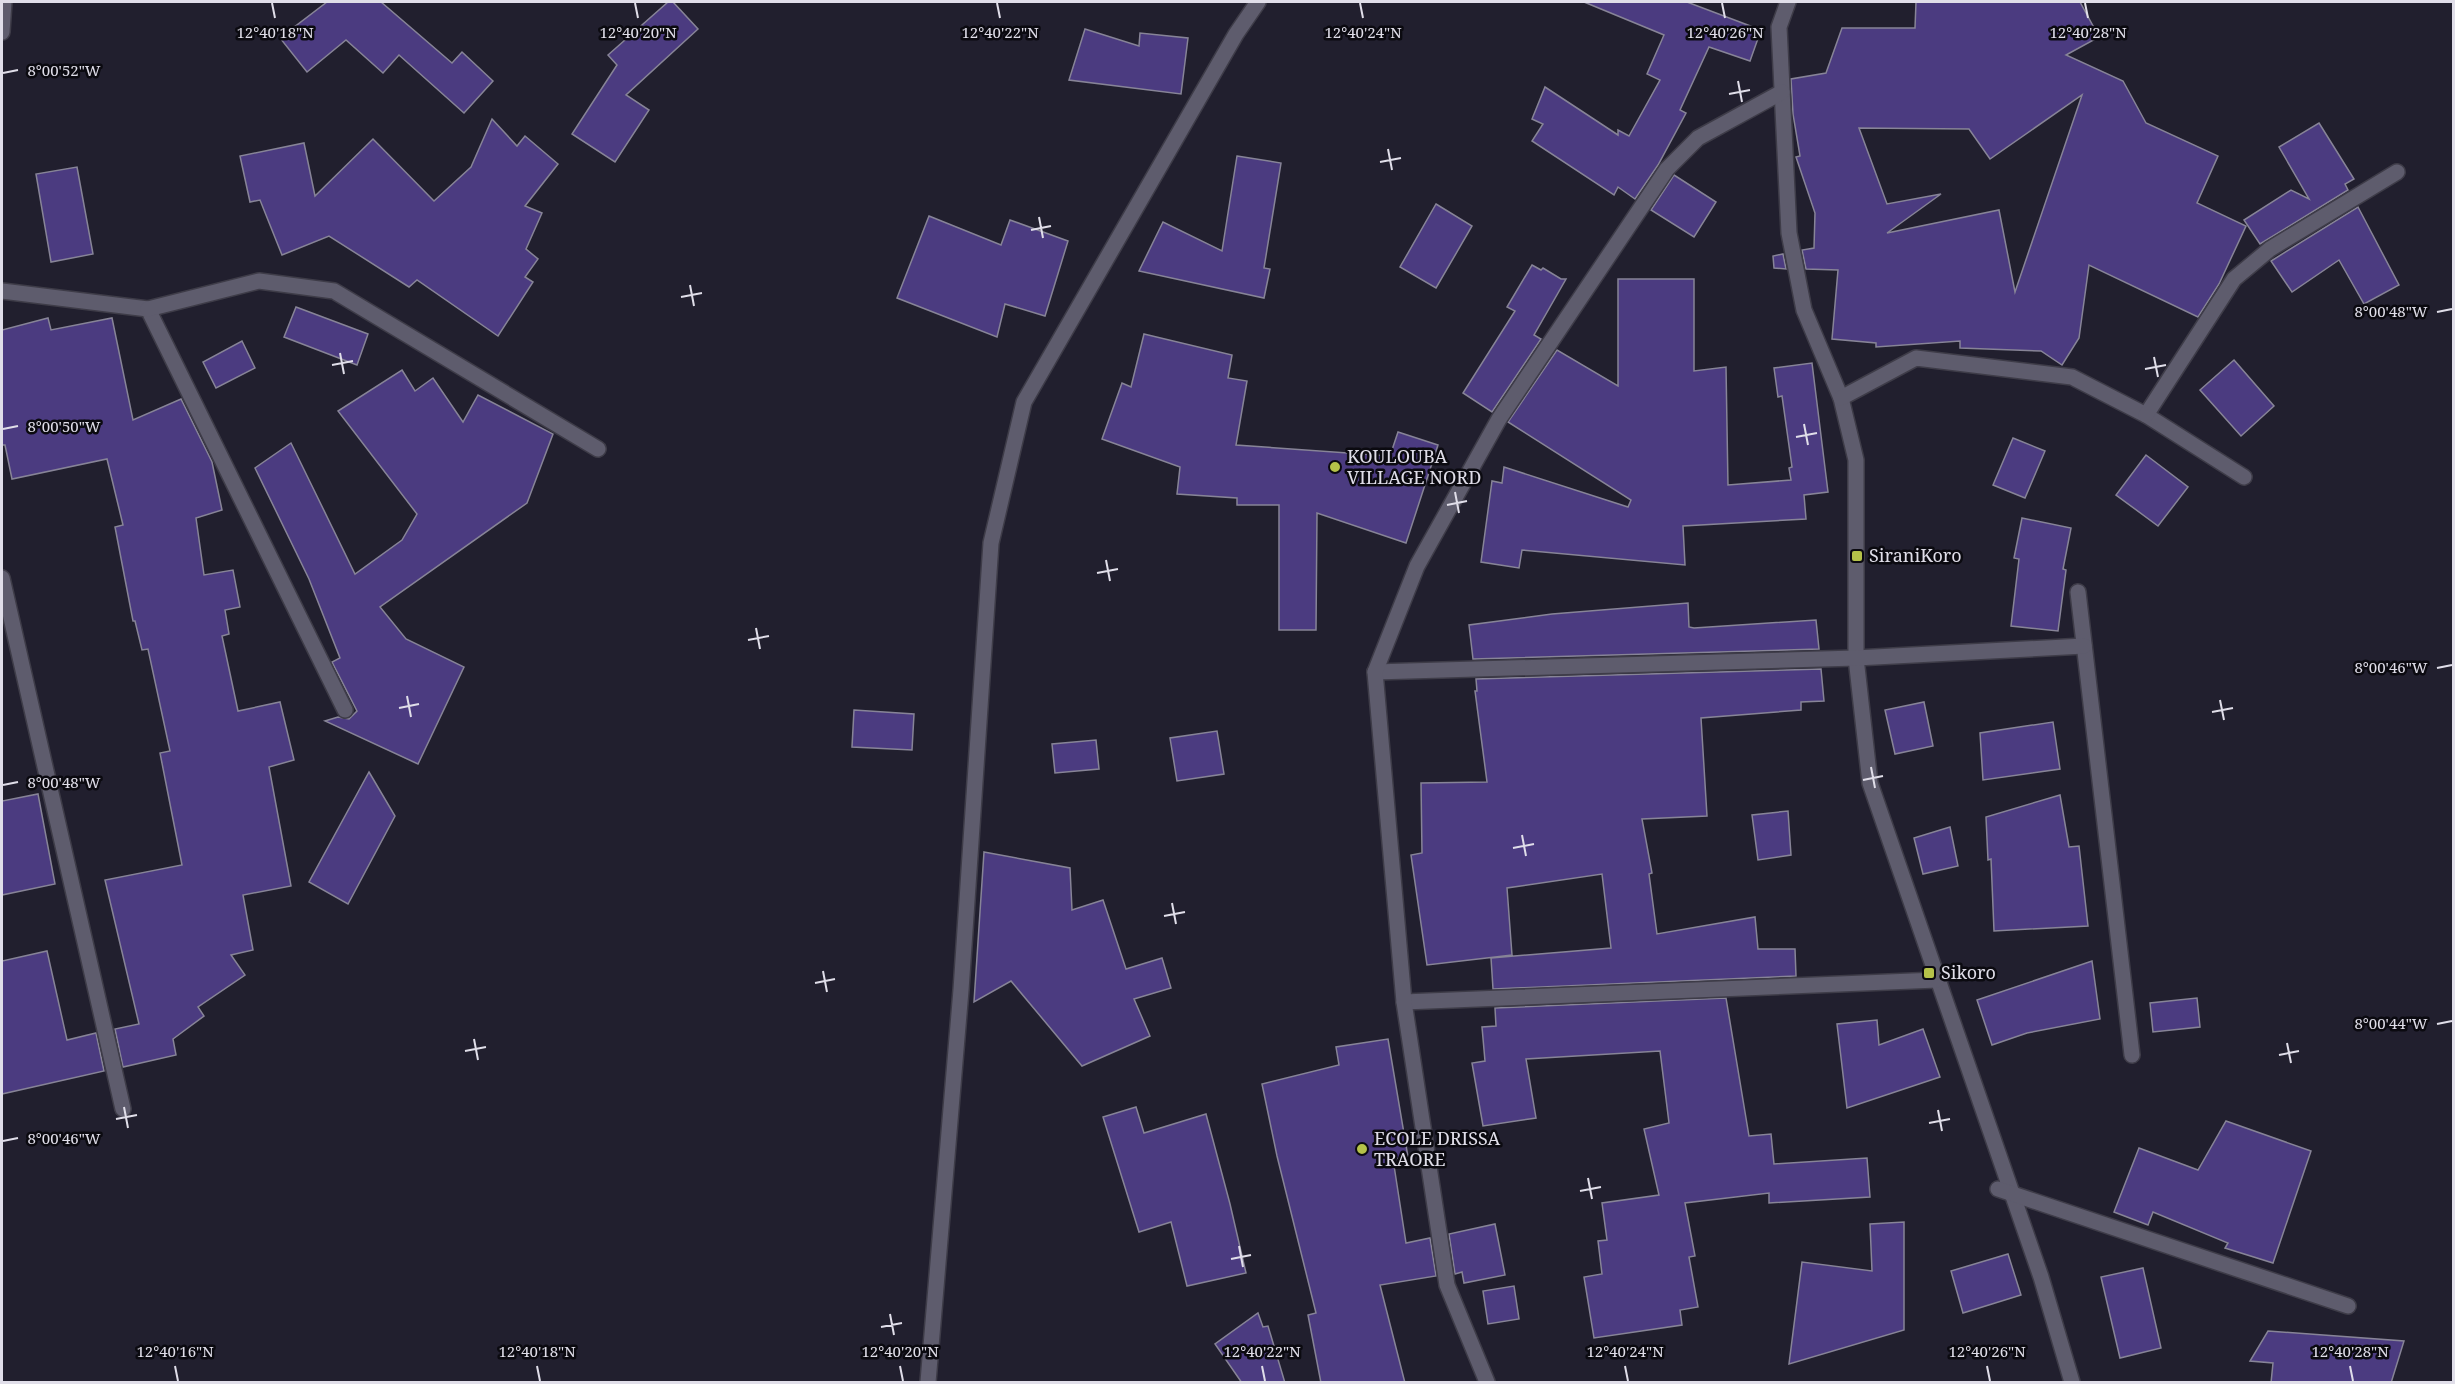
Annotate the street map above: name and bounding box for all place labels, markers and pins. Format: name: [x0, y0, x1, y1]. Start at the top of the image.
place label: KOULOUBA VILLAGE NORD: [1347, 444, 1481, 489]
marker: KOULOUBA VILLAGE NORD: [1328, 460, 1342, 474]
place label: SiraniKoro: [1869, 543, 1962, 567]
marker: SiraniKoro: [1850, 549, 1864, 563]
place label: Sikoro: [1941, 960, 1996, 984]
marker: Sikoro: [1922, 966, 1936, 980]
place label: ECOLE DRISSA TRAORE: [1374, 1126, 1500, 1171]
marker: ECOLE DRISSA TRAORE: [1355, 1142, 1369, 1156]

